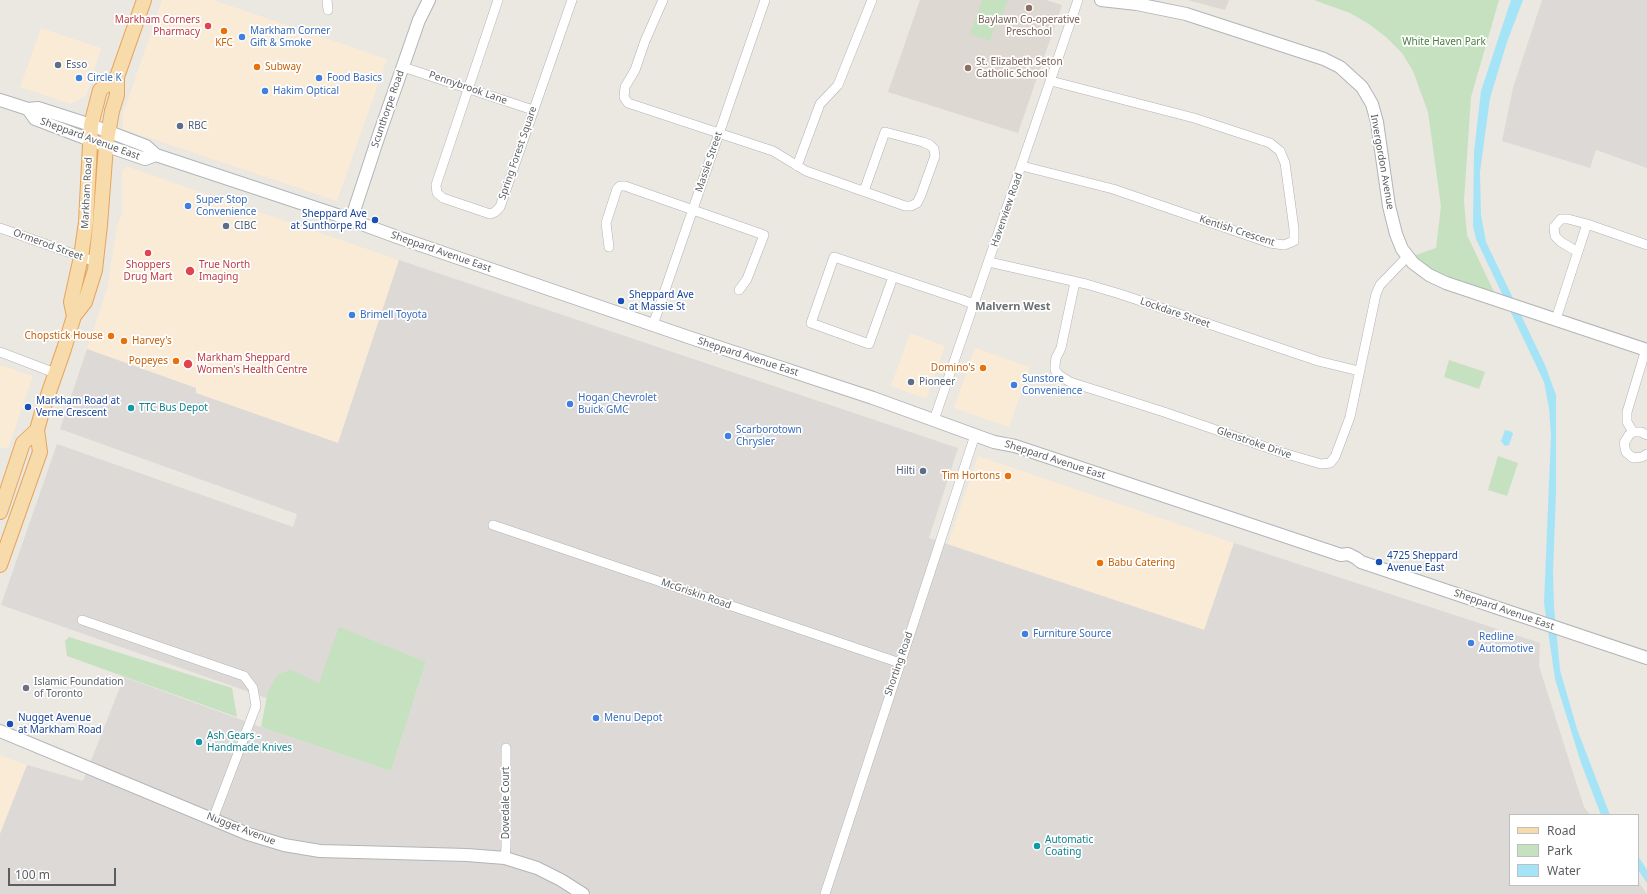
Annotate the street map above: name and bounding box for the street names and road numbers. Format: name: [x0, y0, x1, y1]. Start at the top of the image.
street label: Scunthorpe Road: [369, 69, 407, 149]
street label: Pennybrook Lane: [427, 69, 509, 107]
street label: Spring Forest Square: [496, 105, 540, 201]
street label: Invergordon Avenue: [1368, 113, 1396, 211]
street label: Sheppard Avenue East: [39, 115, 141, 163]
street label: Massie Street: [693, 130, 725, 194]
street label: Markham Road: [79, 157, 95, 229]
street label: Havenview Road: [989, 171, 1025, 249]
street label: Kentish Crescent: [1198, 213, 1276, 249]
street label: Ormerod Street: [11, 227, 85, 263]
street label: Sheppard Avenue East: [389, 229, 493, 275]
street label: Lockdare Street: [1138, 295, 1212, 331]
street label: Sheppard Avenue East: [696, 335, 800, 379]
street label: Glenstroke Drive: [1215, 425, 1293, 461]
street label: Sheppard Avenue East: [1003, 438, 1107, 482]
street label: McGriskin Road: [659, 576, 733, 612]
street label: Sheppard Avenue East: [1452, 587, 1556, 633]
street label: Shorting Road: [882, 630, 916, 698]
street label: Dovedale Court: [500, 767, 512, 839]
street label: Nugget Avenue: [205, 810, 277, 848]

